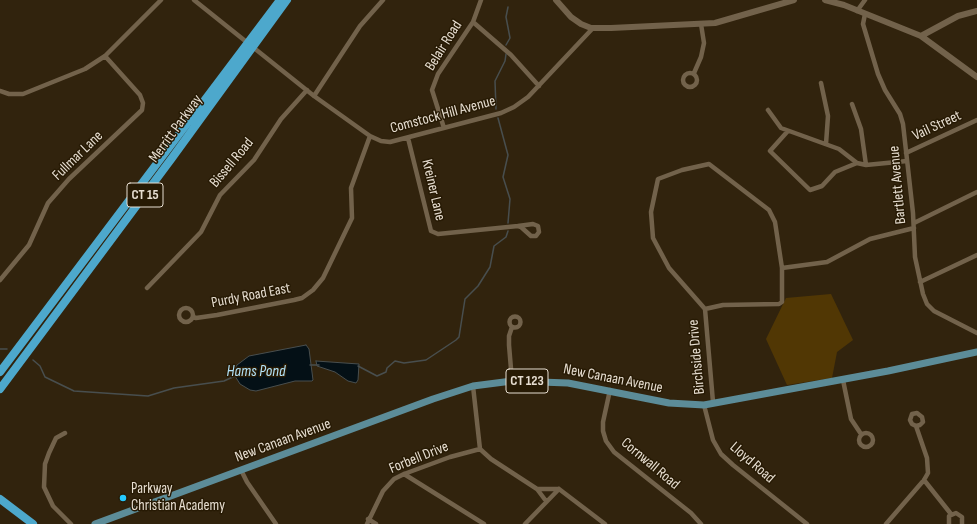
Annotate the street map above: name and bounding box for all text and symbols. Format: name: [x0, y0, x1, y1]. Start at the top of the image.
street label: Belair Road: [422, 18, 466, 74]
street label: Merritt Parkway: [145, 92, 207, 166]
street label: Comstock Hill Avenue: [388, 92, 498, 138]
street label: Vail Street: [910, 107, 964, 145]
street label: Fullmar Lane: [49, 128, 107, 184]
street label: Bissell Road: [206, 135, 258, 191]
street label: Bartlett Avenue: [886, 145, 910, 225]
street label: Kreiner Lane: [417, 158, 449, 222]
road number: CT 15: [127, 183, 163, 207]
street label: Purdy Road East: [210, 280, 292, 312]
street label: Birchside Drive: [685, 319, 709, 395]
street label: New Canaan Avenue: [562, 361, 664, 397]
water label: Hams Pond: [226, 362, 286, 382]
road number: CT 123: [506, 369, 548, 393]
street label: New Canaan Avenue: [233, 415, 333, 467]
street label: Cornwall Road: [617, 434, 683, 494]
street label: Forbell Drive: [387, 438, 451, 478]
street label: Lloyd Road: [726, 439, 778, 487]
place label: Parkway Christian Academy: [131, 480, 225, 515]
marker: Parkway Christian Academy: [118, 493, 128, 503]

